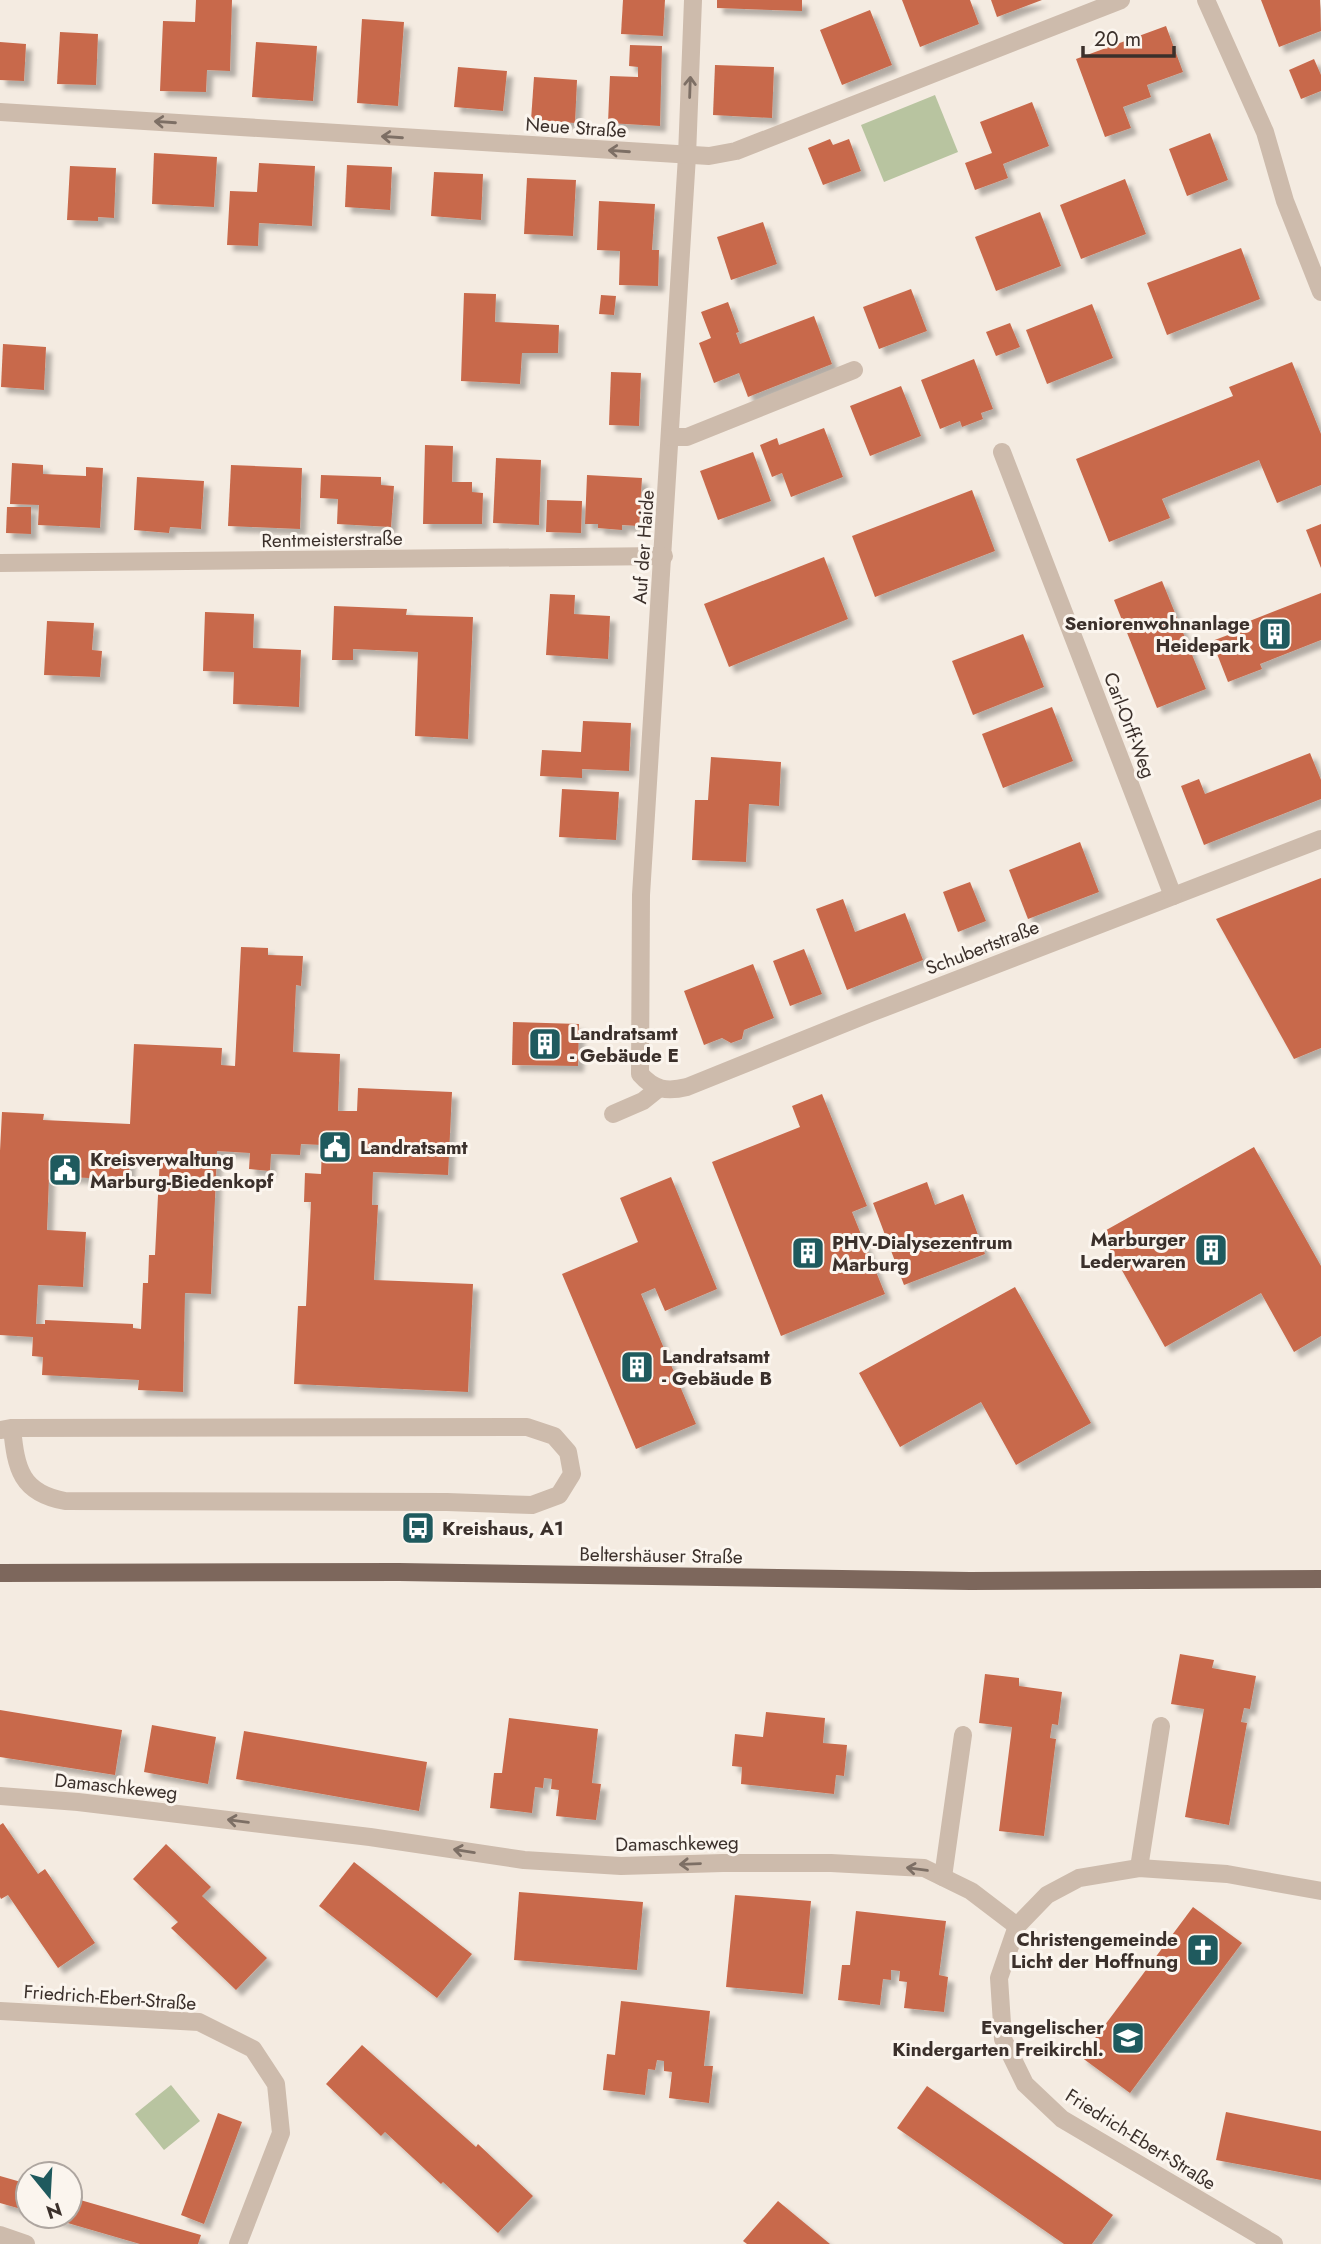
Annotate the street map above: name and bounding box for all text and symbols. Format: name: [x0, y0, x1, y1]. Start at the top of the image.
scale bar: [1083, 14, 1174, 58]
text: 20 m: [1094, 24, 1141, 54]
one-way arrow: [683, 76, 696, 99]
street label: Neue Straße: [525, 111, 628, 145]
one-way arrow: [154, 116, 177, 129]
one-way arrow: [382, 130, 404, 143]
one-way arrow: [608, 145, 631, 158]
street label: Auf der Haide: [626, 489, 661, 605]
street label: Rentmeisterstraße: [261, 525, 403, 554]
place label: Seniorenwohnanlage Heidepark: [1064, 610, 1250, 659]
building icon: Seniorenwohnanlage Heidepark: [1256, 615, 1294, 653]
street label: Carl-Orff-Weg: [1097, 668, 1162, 782]
street label: Schubertstraße: [922, 913, 1043, 981]
place label: Landratsamt - Gebäude E: [570, 1020, 679, 1069]
building icon: Landratsamt - Gebäude E: [526, 1025, 564, 1063]
public building icon: Landratsamt: [316, 1128, 354, 1166]
place label: Landratsamt: [360, 1134, 468, 1161]
place label: Kreisverwaltung Marburg-Biedenkopf: [90, 1146, 275, 1195]
public building icon: Kreisverwaltung Marburg-Biedenkopf: [46, 1151, 84, 1189]
place label: Marburger Lederwaren: [1080, 1226, 1186, 1275]
place label: PHV-Dialysezentrum Marburg: [832, 1229, 1012, 1278]
building icon: Marburger Lederwaren: [1192, 1231, 1230, 1269]
building icon: PHV-Dialysezentrum Marburg: [789, 1234, 827, 1272]
place label: Landratsamt - Gebäude B: [662, 1343, 772, 1392]
building icon: Landratsamt - Gebäude B: [618, 1348, 656, 1386]
bus stop icon: Kreishaus, A1: [399, 1509, 437, 1547]
place label: Kreishaus, A1: [442, 1515, 564, 1542]
street label: Beltershäuser Straße: [579, 1541, 743, 1570]
street label: Damaschkeweg: [53, 1767, 179, 1806]
one-way arrow: [227, 1814, 250, 1827]
street label: Damaschkeweg: [615, 1829, 739, 1858]
one-way arrow: [453, 1844, 475, 1857]
one-way arrow: [679, 1857, 702, 1870]
one-way arrow: [906, 1862, 929, 1875]
place label: Christengemeinde Licht der Hoffnung: [1011, 1926, 1178, 1975]
church icon: Christengemeinde Licht der Hoffnung: [1184, 1931, 1222, 1969]
street label: Friedrich-Ebert-Straße: [23, 1978, 197, 2017]
place label: Evangelischer Kindergarten Freikirchl.: [892, 2014, 1104, 2063]
school or university icon: Evangelischer Kindergarten Freikirchl.: [1109, 2019, 1147, 2057]
street label: Friedrich-Ebert-Straße: [1060, 2082, 1221, 2197]
north arrow: [14, 2160, 84, 2230]
text: N: [43, 2196, 65, 2226]

